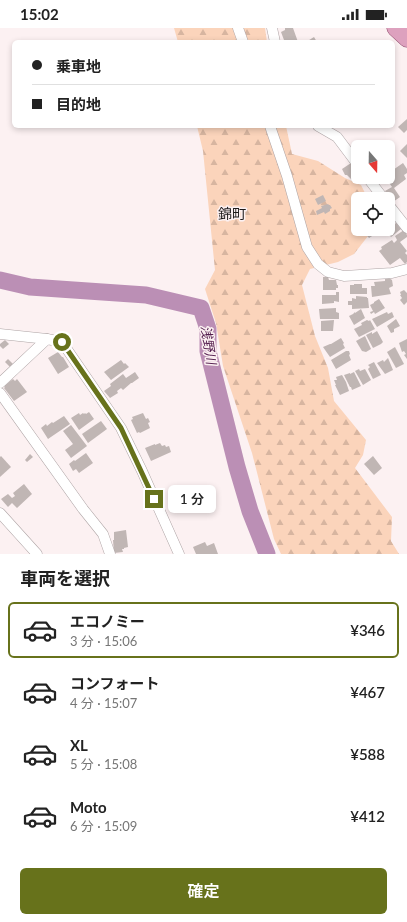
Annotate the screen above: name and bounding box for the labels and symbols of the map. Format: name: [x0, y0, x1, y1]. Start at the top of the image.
north arrow: [351, 140, 395, 184]
district label: 錦町: [218, 205, 246, 222]
water label: 浅野川: [198, 324, 220, 367]
route start: [53, 333, 71, 351]
callout: 1 分: [168, 485, 216, 513]
route end: [145, 490, 163, 508]

